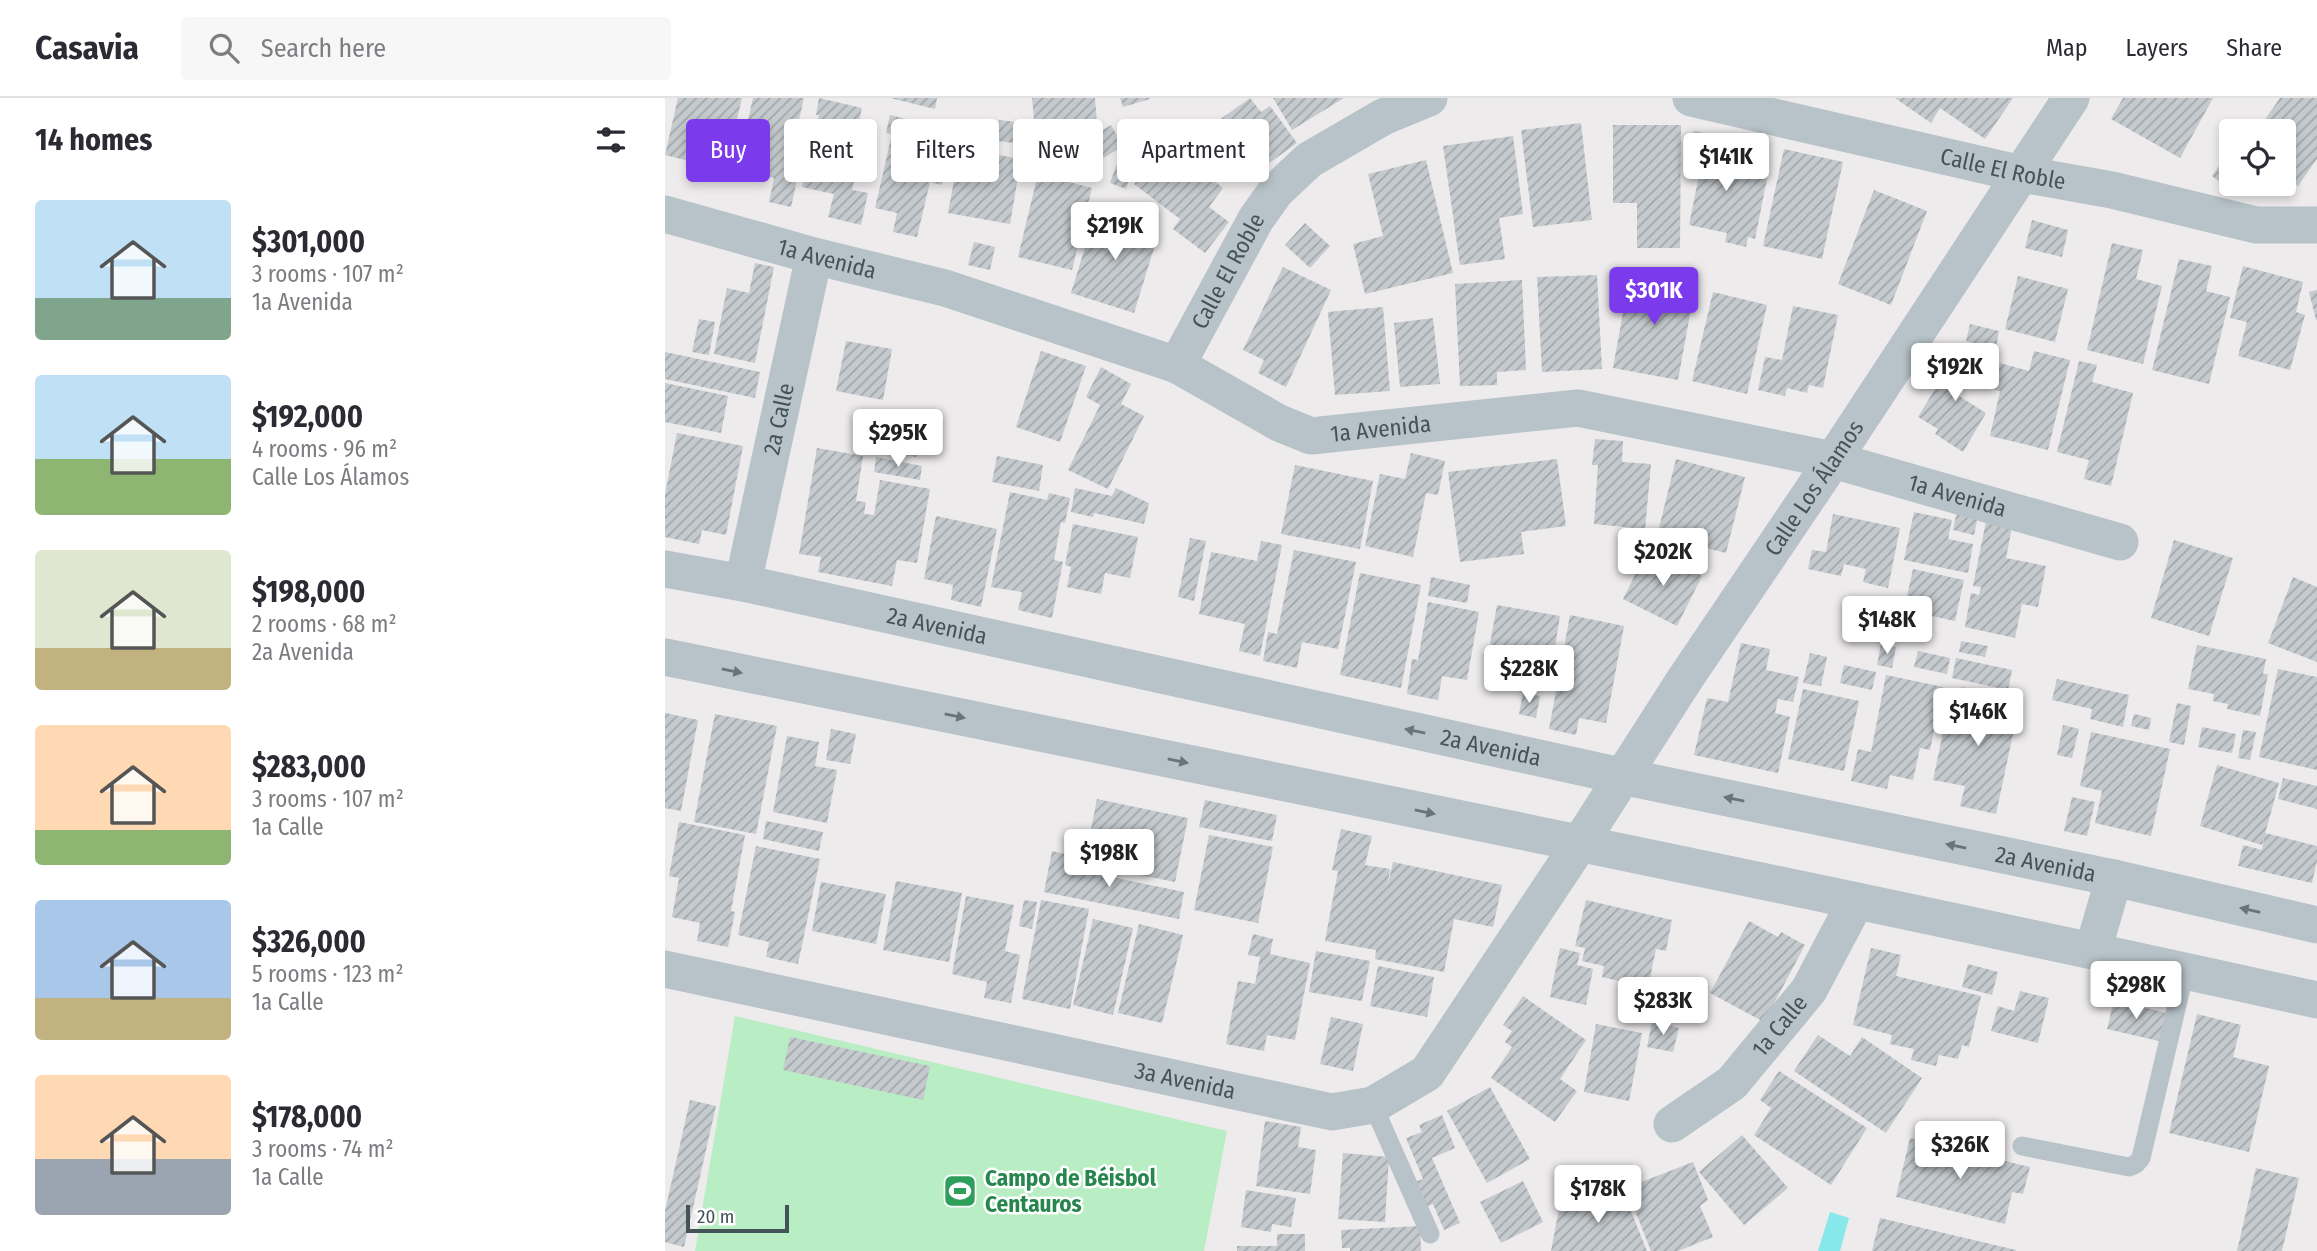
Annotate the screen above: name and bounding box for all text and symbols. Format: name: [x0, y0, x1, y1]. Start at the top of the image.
search box: [181, 17, 671, 80]
text: Casavia: [35, 28, 139, 68]
icon: search: [205, 29, 243, 67]
text: Search here: [261, 33, 386, 64]
text: Map: [2046, 34, 2088, 62]
text: Layers: [2126, 34, 2188, 62]
text: Share: [2226, 34, 2282, 62]
chip: Buy: [686, 119, 770, 182]
chip: Rent: [784, 119, 877, 182]
chip: Filters: [891, 119, 999, 182]
chip: New: [1013, 119, 1103, 182]
chip: Apartment: [1117, 119, 1269, 182]
map controls: [2219, 119, 2296, 196]
button: locate: [2219, 119, 2296, 196]
icon: filters: [592, 121, 630, 159]
text: 14 homes: [35, 122, 152, 158]
pin: $141K: [1677, 134, 1775, 193]
text: $141K: [1699, 142, 1753, 170]
street label: Calle El Roble: [1938, 142, 2068, 195]
pin: $219K: [1066, 202, 1164, 262]
street label: Calle El Roble: [1185, 208, 1271, 334]
text: $219K: [1087, 211, 1143, 239]
text: $301,000: [252, 224, 365, 260]
icon: home: [91, 228, 175, 312]
street label: 1a Avenida: [774, 232, 879, 285]
text: 3 rooms · 107 m²: [252, 260, 404, 288]
pin: $301K: [1605, 268, 1703, 327]
text: $301K: [1625, 276, 1683, 304]
text: 1a Avenida: [252, 288, 353, 316]
pin: $192K: [1906, 344, 2004, 403]
text: $192K: [1927, 352, 1983, 380]
street label: 2a Calle: [757, 380, 800, 457]
text: $192,000: [252, 399, 363, 435]
icon: home: [91, 403, 175, 487]
pin: $295K: [849, 410, 947, 469]
street label: 1a Avenida: [1329, 410, 1432, 448]
street label: Calle Los Álamos: [1758, 415, 1869, 561]
text: $295K: [869, 418, 927, 446]
text: 4 rooms · 96 m²: [252, 435, 397, 463]
text: Calle Los Álamos: [252, 463, 409, 491]
street label: 1a Avenida: [1905, 468, 2010, 523]
pin: $202K: [1614, 528, 1712, 588]
text: $202K: [1634, 537, 1692, 565]
text: $198,000: [252, 574, 365, 610]
icon: home: [91, 578, 175, 662]
pin: $148K: [1838, 596, 1936, 656]
street label: 2a Avenida: [884, 601, 990, 650]
text: $148K: [1858, 605, 1916, 633]
text: 2 rooms · 68 m²: [252, 610, 397, 638]
text: 2a Avenida: [252, 638, 354, 666]
pin: $228K: [1480, 646, 1578, 705]
text: $228K: [1500, 654, 1558, 682]
one-way arrow: [721, 665, 743, 676]
pin: $146K: [1929, 688, 2027, 748]
text: $146K: [1949, 697, 2007, 725]
one-way arrow: [944, 711, 966, 722]
street label: 2a Avenida: [1438, 723, 1544, 772]
one-way arrow: [1404, 725, 1426, 736]
text: $283,000: [252, 749, 366, 785]
icon: home: [91, 753, 175, 837]
one-way arrow: [1167, 756, 1189, 767]
text: 3 rooms · 107 m²: [252, 785, 404, 813]
one-way arrow: [1723, 794, 1745, 805]
one-way arrow: [1414, 806, 1436, 817]
text: 1a Calle: [252, 813, 324, 841]
pin: $198K: [1060, 830, 1158, 889]
text: $198K: [1080, 838, 1138, 866]
one-way arrow: [1945, 840, 1967, 851]
street label: 2a Avenida: [1993, 840, 2098, 888]
one-way arrow: [2239, 904, 2261, 915]
text: $326,000: [252, 924, 366, 960]
icon: home: [91, 928, 175, 1012]
text: 5 rooms · 123 m²: [252, 960, 403, 988]
pin: $298K: [2087, 962, 2185, 1021]
text: $298K: [2106, 970, 2166, 998]
pin: $283K: [1614, 978, 1712, 1037]
text: $283K: [1634, 986, 1692, 1014]
text: 1a Calle: [252, 988, 324, 1016]
street label: 1a Calle: [1746, 989, 1813, 1062]
street label: 3a Avenida: [1132, 1056, 1238, 1105]
text: $178,000: [252, 1099, 362, 1135]
icon: home: [91, 1103, 175, 1187]
pin: $326K: [1911, 1122, 2009, 1181]
text: $326K: [1931, 1130, 1989, 1158]
text: 3 rooms · 74 m²: [252, 1135, 394, 1163]
text: 1a Calle: [252, 1163, 324, 1191]
place label: Campo de Béisbol Centauros: [985, 1164, 1157, 1218]
pin: $178K: [1549, 1166, 1647, 1225]
sports icon: Campo de Béisbol Centauros: [941, 1172, 979, 1210]
text: $178K: [1570, 1174, 1626, 1202]
scale bar: [686, 1202, 789, 1234]
text: 20 m: [697, 1205, 734, 1228]

